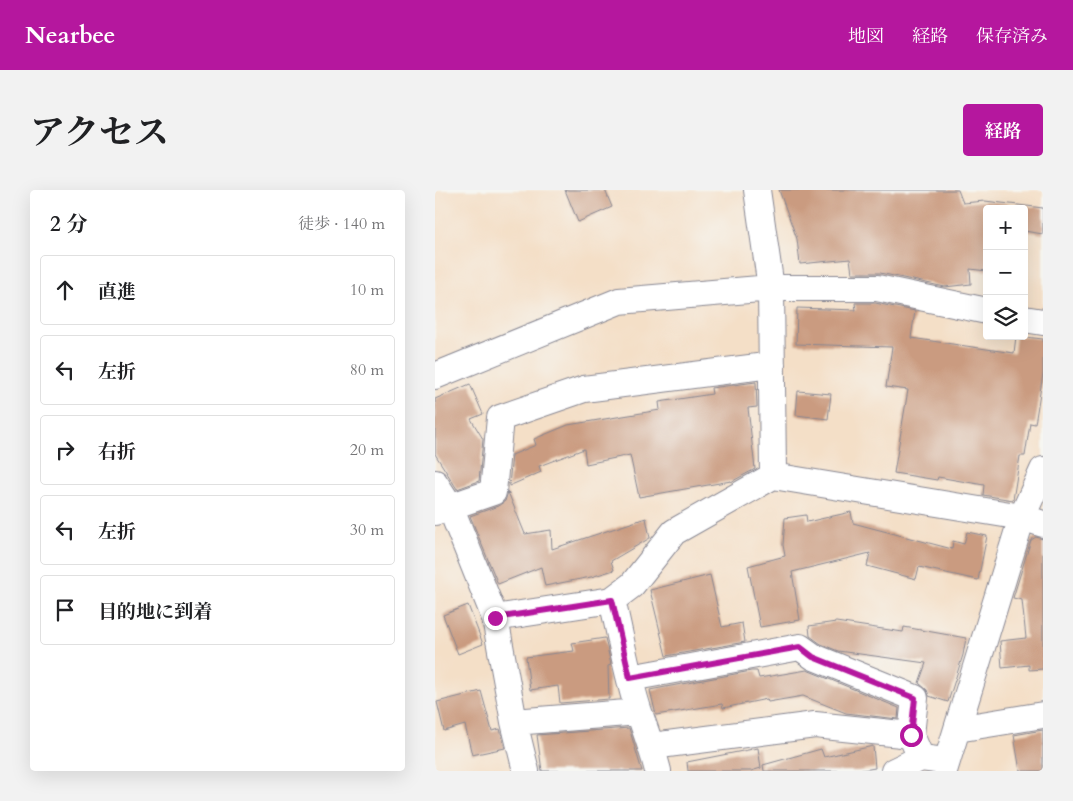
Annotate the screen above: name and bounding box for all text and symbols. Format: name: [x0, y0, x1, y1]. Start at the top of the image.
text: Nearbee: [25, 19, 115, 52]
text: 地図: [848, 24, 884, 49]
text: 経路: [912, 24, 948, 49]
text: 保存済み: [976, 24, 1048, 49]
button: 経路: [963, 104, 1043, 156]
text: アクセス: [30, 109, 169, 157]
map controls: [983, 205, 1028, 340]
button: +: [983, 205, 1028, 250]
text: 2 分: [50, 210, 87, 239]
text: 徒歩 · 140 m: [298, 213, 385, 235]
button: −: [983, 250, 1028, 295]
icon: ahead: [51, 276, 79, 304]
text: 直進: [98, 279, 136, 305]
text: 10 m: [350, 279, 384, 301]
button: layers: [983, 295, 1028, 340]
icon: left: [51, 356, 79, 384]
text: 左折: [98, 359, 136, 385]
text: 80 m: [350, 359, 384, 381]
icon: right: [51, 436, 79, 464]
text: 右折: [98, 439, 136, 465]
text: 20 m: [350, 439, 384, 461]
icon: left: [51, 516, 79, 544]
text: 左折: [98, 519, 136, 545]
text: 30 m: [350, 519, 384, 541]
icon: arrive: [51, 596, 79, 624]
text: 目的地に到着: [98, 599, 212, 625]
route end: [484, 607, 507, 630]
route start: [900, 724, 923, 747]

